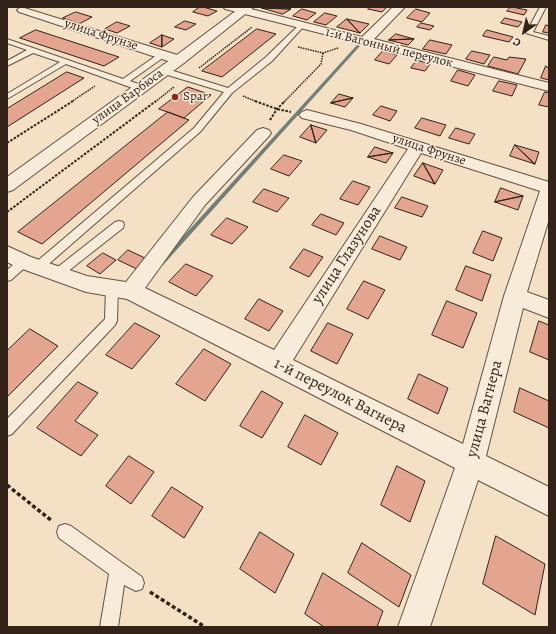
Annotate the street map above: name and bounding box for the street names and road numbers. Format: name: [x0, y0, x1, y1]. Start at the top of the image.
street label: улица Фрунзе: [62, 16, 140, 54]
street label: 1-й Вагонный переулок: [324, 25, 454, 71]
street label: улица Барбюса: [89, 66, 167, 128]
street label: улица Фрунзе: [390, 131, 468, 169]
street label: улица Глазунова: [308, 202, 386, 308]
street label: 1-й переулок Вагнера: [270, 354, 410, 438]
street label: улица Вагнера: [463, 358, 507, 460]

